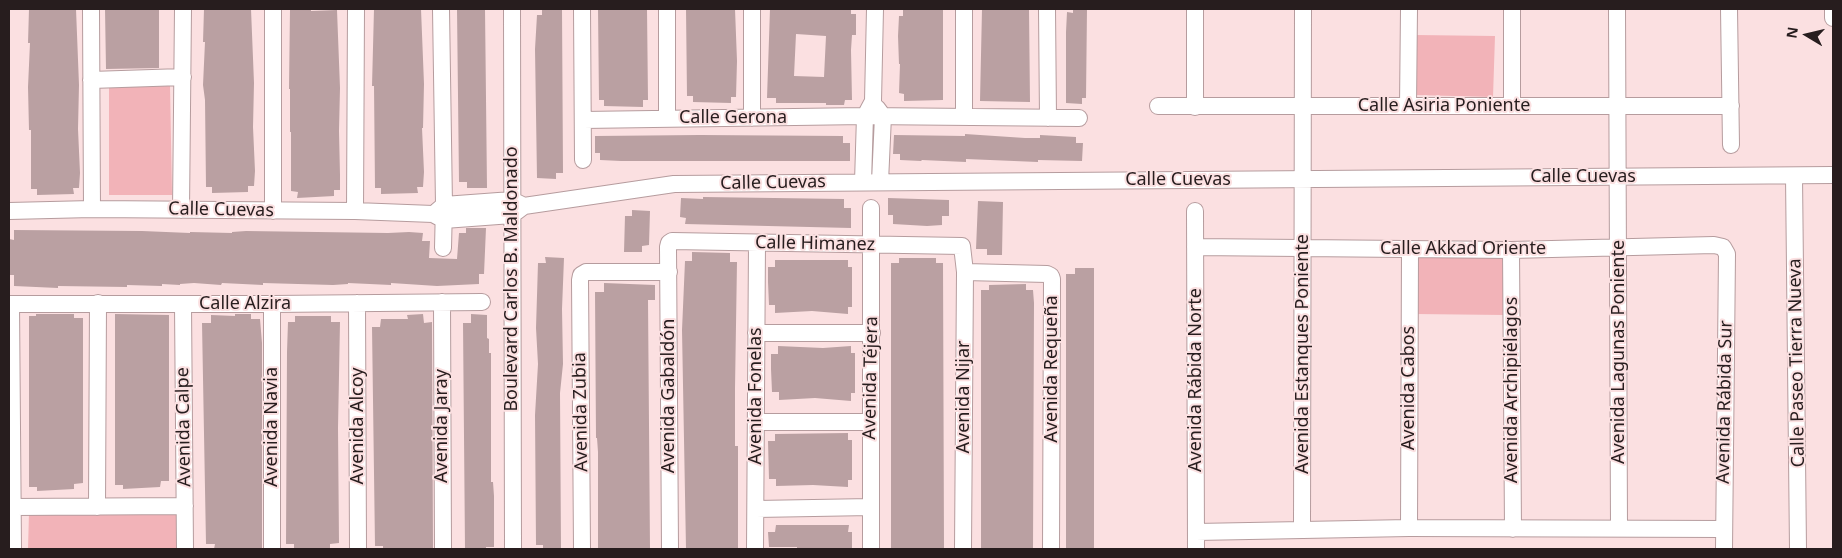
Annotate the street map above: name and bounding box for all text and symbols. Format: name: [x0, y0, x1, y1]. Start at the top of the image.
north arrow: [1782, 10, 1832, 60]
text: N: [1781, 25, 1802, 40]
street label: Calle Asiria Poniente: [1358, 95, 1530, 117]
street label: Calle Gerona: [679, 107, 787, 129]
street label: Boulevard Carlos B. Maldonado: [501, 146, 523, 412]
street label: Calle Cuevas: [1530, 166, 1636, 188]
street label: Calle Cuevas: [1125, 169, 1231, 191]
street label: Calle Cuevas: [720, 171, 826, 195]
street label: Calle Cuevas: [168, 198, 274, 222]
street label: Calle Himanez: [755, 232, 875, 256]
street label: Avenida Estanques Poniente: [1292, 234, 1314, 474]
street label: Calle Akkad Oriente: [1380, 238, 1546, 260]
street label: Avenida Lagunas Poniente: [1608, 240, 1630, 464]
street label: Calle Paseo Tierra Nueva: [1784, 258, 1810, 468]
street label: Avenida Rábida Norte: [1185, 288, 1207, 472]
street label: Calle Alzira: [199, 293, 291, 315]
street label: Avenida Requeña: [1041, 295, 1063, 443]
street label: Avenida Archipiélagos: [1501, 297, 1523, 483]
street label: Avenida Téjera: [859, 316, 883, 440]
street label: Avenida Gabaldón: [658, 319, 680, 473]
street label: Avenida Rábida Sur: [1713, 320, 1737, 484]
street label: Avenida Cabos: [1398, 326, 1420, 450]
street label: Avenida Fonelas: [745, 327, 767, 465]
street label: Avenida Nijar: [953, 341, 975, 453]
street label: Avenida Zubia: [569, 352, 593, 472]
street label: Avenida Calpe: [172, 367, 196, 487]
street label: Avenida Navia: [261, 367, 283, 487]
street label: Avenida Alcoy: [347, 368, 369, 484]
street label: Avenida Jaray: [431, 369, 453, 483]

